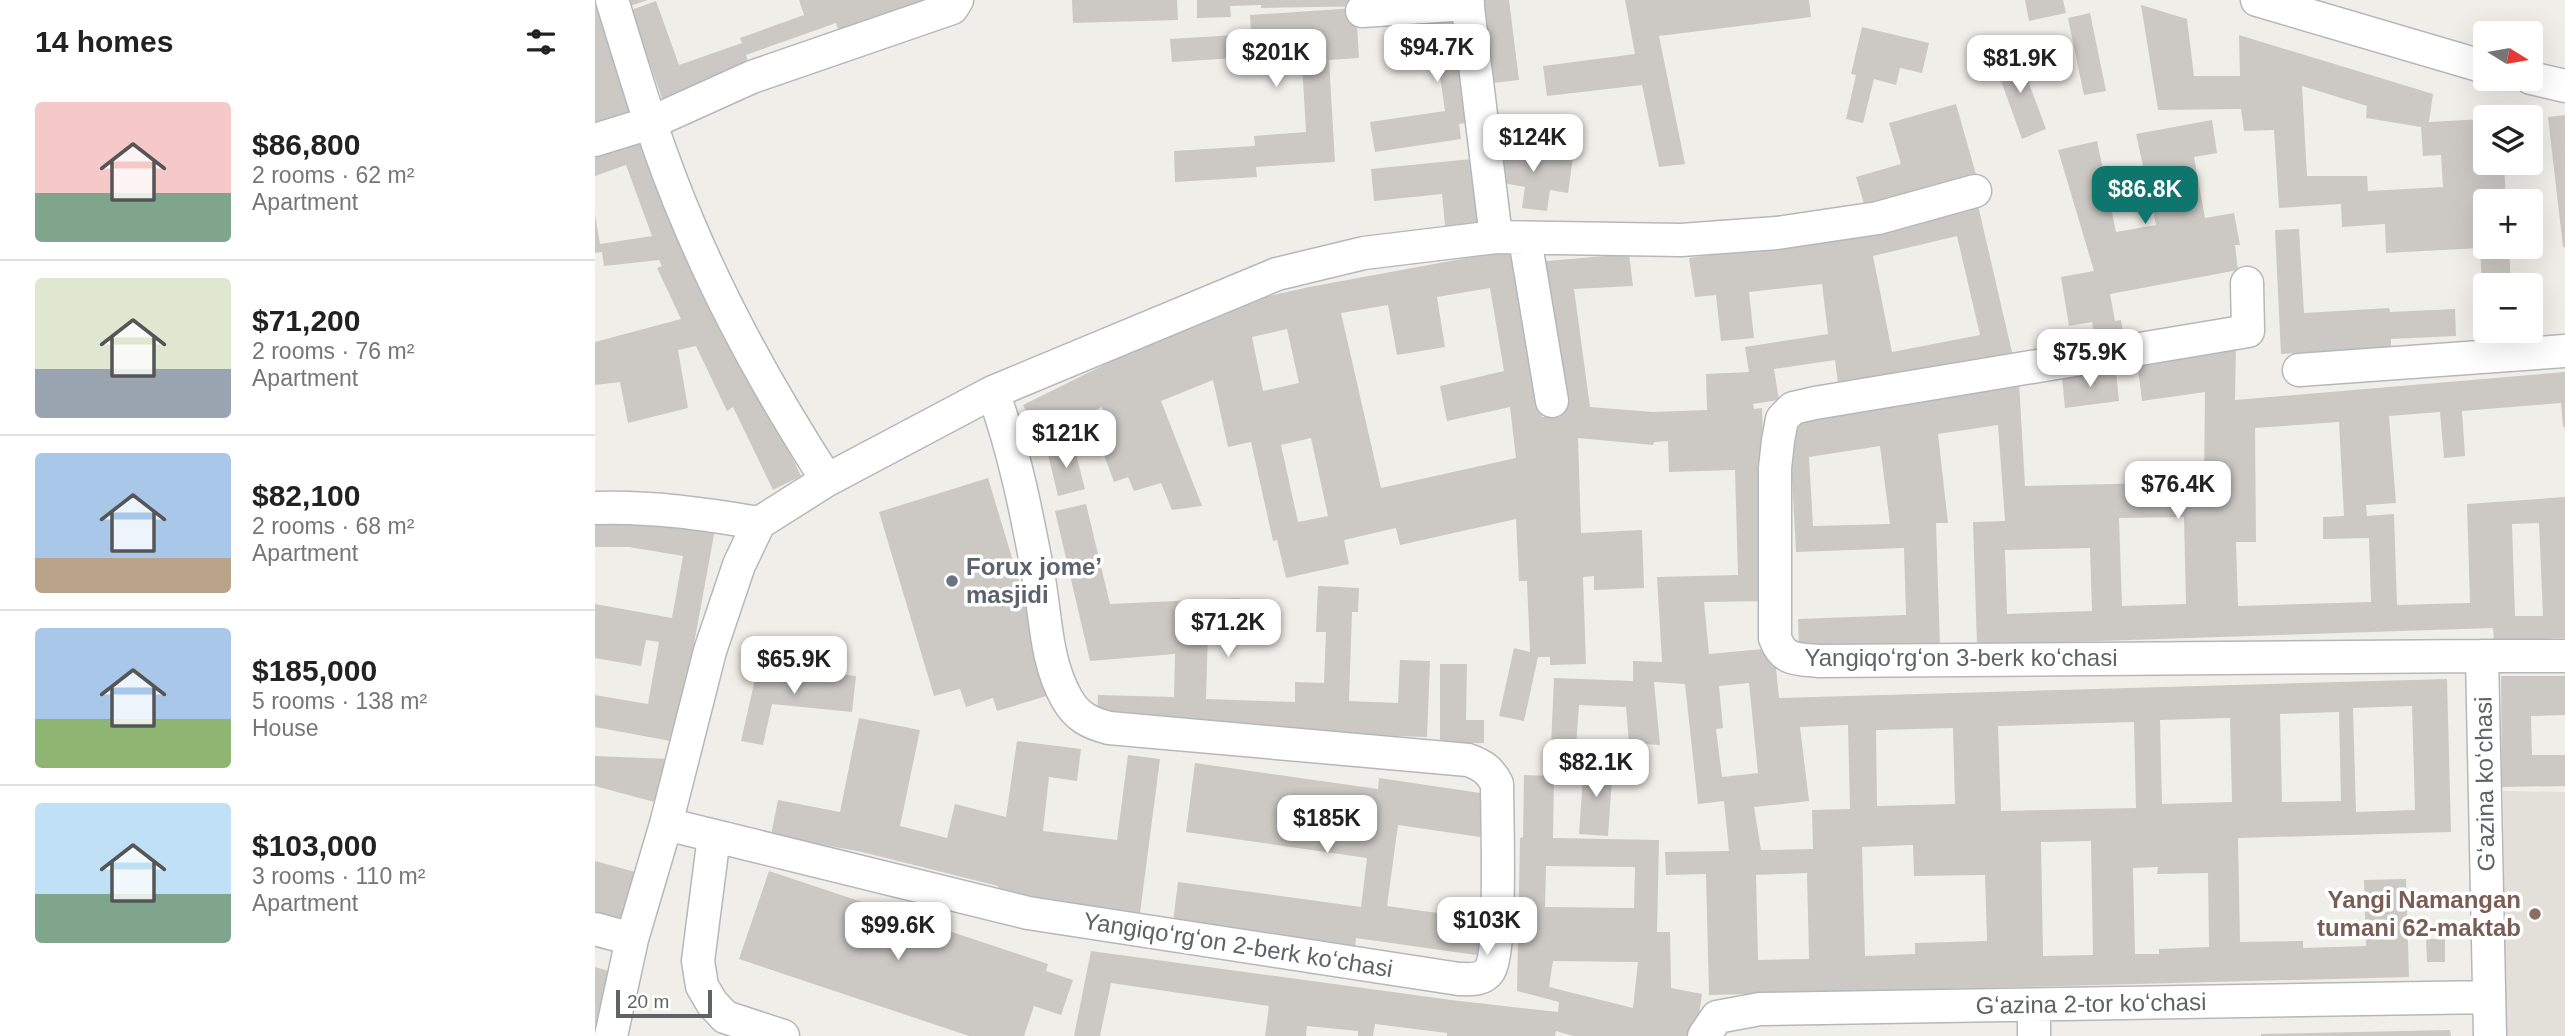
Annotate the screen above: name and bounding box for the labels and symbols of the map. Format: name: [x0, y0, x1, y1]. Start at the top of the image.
north arrow: [2473, 21, 2543, 91]
pin: $94.7K: [1380, 24, 1494, 84]
pin: $201K: [1227, 29, 1325, 89]
pin: $81.9K: [1963, 36, 2077, 95]
pin: $124K: [1484, 114, 1582, 174]
pin: $86.8K: [2088, 166, 2202, 226]
pin: $75.9K: [2033, 330, 2147, 389]
pin: $121K: [1017, 410, 1115, 470]
pin: $76.4K: [2121, 462, 2235, 521]
place label: Forux jome’ masjidi: [966, 553, 1102, 608]
marker: Forux jome’ masjidi: [944, 573, 960, 589]
pin: $71.2K: [1171, 600, 1285, 659]
pin: $65.9K: [737, 636, 851, 696]
street label: Yangiqoʻrgʻon 3-berk koʻchasi: [1804, 644, 2118, 671]
street label: Gʻazina koʻchasi: [2469, 696, 2500, 872]
pin: $82.1K: [1539, 740, 1653, 799]
pin: $185K: [1278, 796, 1376, 855]
place label: Yangi Namangan tumani 62-maktab: [2317, 886, 2521, 941]
pin: $103K: [1438, 898, 1536, 957]
pin: $99.6K: [841, 902, 955, 962]
marker: Yangi Namangan tumani 62-maktab: [2527, 906, 2543, 922]
street label: Yangiqoʻrgʻon 2-berk koʻchasi: [1081, 907, 1395, 982]
scale bar: [616, 987, 712, 1019]
street label: Gʻazina 2-tor koʻchasi: [1975, 988, 2207, 1019]

